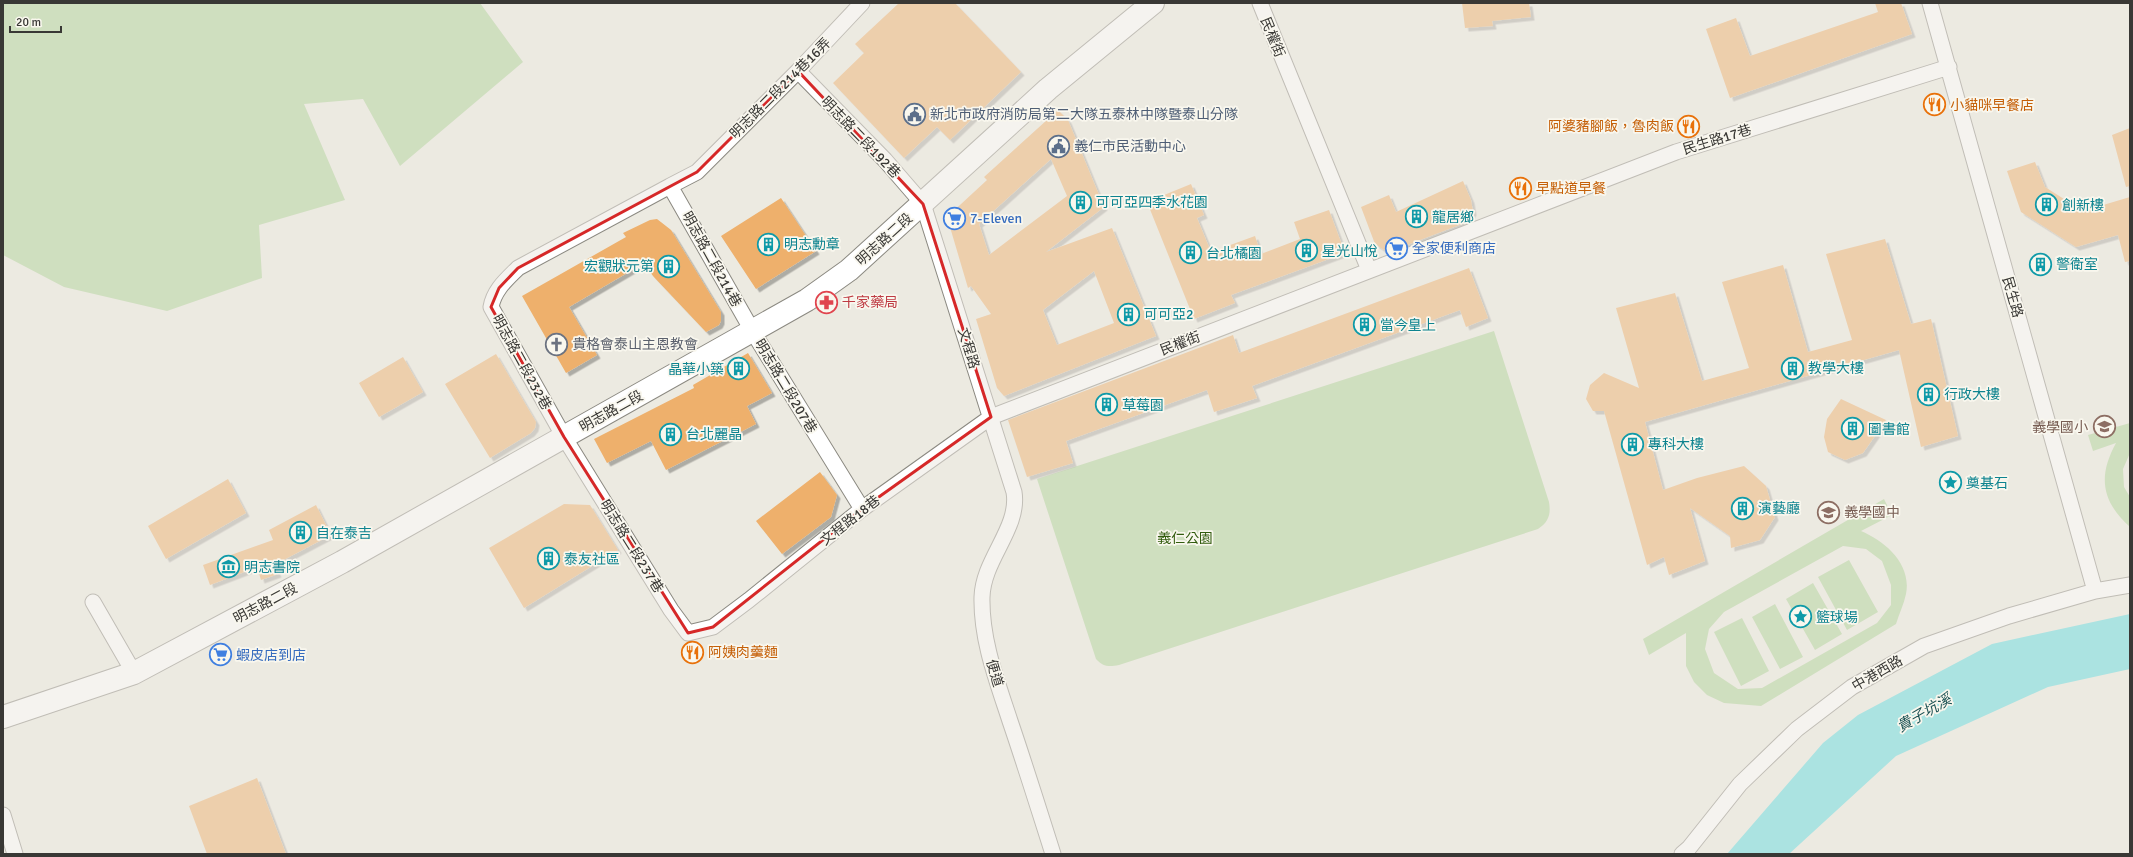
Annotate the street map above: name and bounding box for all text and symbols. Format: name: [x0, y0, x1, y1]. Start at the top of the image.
scale bar: [10, 8, 61, 34]
text: 20 m: [16, 15, 41, 30]
street label: 民權街: [1257, 15, 1288, 60]
street label: 明志路二段214巷16弄: [726, 34, 834, 142]
restaurant icon: 小貓咪早餐店: [1921, 92, 1947, 118]
street label: 明志路二段192巷: [817, 93, 904, 182]
place label: 小貓咪早餐店: [1950, 97, 2034, 114]
public building icon: 新北市政府消防局第二大隊五泰林中隊暨泰山分隊: [901, 101, 927, 127]
place label: 新北市政府消防局第二大隊五泰林中隊暨泰山分隊: [930, 106, 1238, 123]
restaurant icon: 阿婆豬腳飯，魯肉飯: [1676, 113, 1702, 139]
place label: 阿婆豬腳飯，魯肉飯: [1548, 118, 1674, 135]
street label: 民生路17巷: [1681, 121, 1754, 158]
public building icon: 義仁市民活動中心: [1045, 133, 1071, 159]
place label: 義仁市民活動中心: [1074, 138, 1186, 155]
restaurant icon: 早點道早餐: [1508, 175, 1534, 201]
place label: 早點道早餐: [1536, 180, 1606, 197]
building icon: 可可亞四季水花園: [1068, 189, 1094, 215]
building icon: 創新樓: [2034, 192, 2060, 218]
place label: 可可亞四季水花園: [1096, 194, 1208, 211]
place label: 創新樓: [2062, 197, 2104, 214]
building icon: 龍居鄉: [1404, 204, 1430, 230]
supermarket icon: 7-Eleven: [942, 205, 968, 231]
street label: 明志路二段214巷: [678, 208, 745, 310]
place label: 龍居鄉: [1432, 209, 1474, 226]
street label: 明志路二段: [853, 210, 916, 269]
place label: 7-Eleven: [970, 210, 1022, 227]
building icon: 明志勳章: [755, 231, 781, 257]
supermarket icon: 全家便利商店: [1383, 235, 1409, 261]
place label: 明志勳章: [784, 236, 840, 253]
building icon: 星光山悅: [1293, 238, 1319, 264]
building icon: 台北橘園: [1177, 240, 1203, 266]
place label: 全家便利商店: [1412, 240, 1496, 257]
place label: 星光山悅: [1322, 243, 1378, 260]
place label: 台北橘園: [1206, 245, 1262, 262]
building icon: 警衛室: [2027, 251, 2053, 277]
building icon: 宏觀狀元第: [656, 253, 682, 279]
place label: 警衛室: [2056, 256, 2098, 273]
place label: 宏觀狀元第: [584, 258, 654, 275]
street label: 民生路: [1999, 275, 2026, 320]
pharmacy icon: 千家藥局: [814, 289, 840, 315]
place label: 千家藥局: [842, 294, 898, 311]
building icon: 可可亞2: [1116, 301, 1142, 327]
place label: 可可亞2: [1144, 306, 1194, 323]
street label: 明志路二段232巷: [488, 311, 555, 413]
building icon: 當今皇上: [1352, 312, 1378, 338]
place label: 當今皇上: [1380, 317, 1436, 334]
street label: 文程路: [954, 326, 983, 371]
street label: 民權街: [1158, 328, 1203, 359]
church icon: 貴格會泰山主恩教會: [543, 331, 569, 357]
place label: 貴格會泰山主恩教會: [572, 336, 698, 353]
street label: 明志路二段207巷: [751, 336, 820, 436]
building icon: 教學大樓: [1780, 355, 1806, 381]
building icon: 晶華小築: [726, 356, 752, 382]
place label: 教學大樓: [1808, 360, 1864, 377]
place label: 晶華小築: [668, 361, 724, 378]
building icon: 行政大樓: [1916, 381, 1942, 407]
place label: 行政大樓: [1944, 386, 2000, 403]
street label: 明志路二段: [577, 387, 646, 436]
building icon: 草莓園: [1093, 392, 1119, 418]
place label: 草莓園: [1122, 397, 1164, 414]
school or university icon: 義學國小: [2091, 414, 2117, 440]
building icon: 圖書館: [1839, 416, 1865, 442]
place label: 義學國小: [2032, 419, 2088, 436]
building icon: 台北麗晶: [657, 421, 683, 447]
place label: 圖書館: [1868, 421, 1910, 438]
place label: 台北麗晶: [686, 426, 742, 443]
building icon: 專科大樓: [1619, 431, 1645, 457]
place label: 專科大樓: [1648, 436, 1704, 453]
place icon: 奠基石: [1938, 470, 1964, 496]
place label: 奠基石: [1966, 475, 2008, 492]
street label: 文程路18巷: [817, 492, 884, 549]
building icon: 演藝廳: [1730, 495, 1756, 521]
street label: 明志路二段237巷: [596, 497, 667, 596]
school or university icon: 義學國中: [1816, 499, 1842, 525]
place label: 演藝廳: [1758, 500, 1800, 517]
place label: 義學國中: [1844, 504, 1900, 521]
building icon: 自在泰吉: [287, 520, 313, 546]
place label: 自在泰吉: [316, 525, 372, 542]
park label: 義仁公園: [1157, 530, 1213, 547]
building icon: 泰友社區: [536, 546, 562, 572]
place label: 泰友社區: [564, 551, 620, 568]
museum icon: 明志書院: [215, 554, 241, 580]
place label: 明志書院: [244, 559, 300, 576]
street label: 明志路二段: [230, 580, 300, 627]
place icon: 籃球場: [1787, 604, 1813, 630]
place label: 籃球場: [1816, 609, 1858, 626]
restaurant icon: 阿姨肉羹麵: [679, 639, 705, 665]
supermarket icon: 蝦皮店到店: [207, 642, 233, 668]
place label: 阿姨肉羹麵: [708, 644, 778, 661]
place label: 蝦皮店到店: [236, 647, 306, 664]
street label: 中港西路: [1849, 652, 1906, 695]
street label: 便道: [982, 657, 1007, 689]
water label: 貴子坑溪: [1894, 689, 1956, 736]

